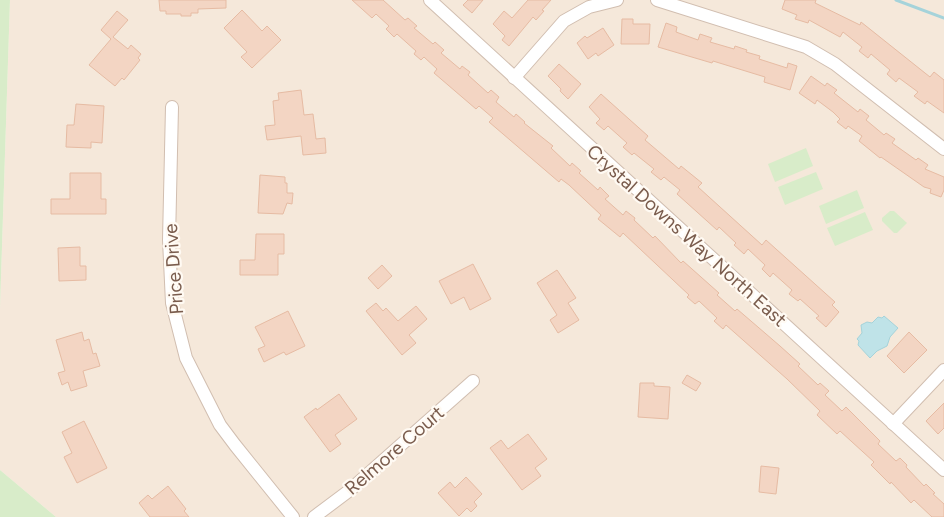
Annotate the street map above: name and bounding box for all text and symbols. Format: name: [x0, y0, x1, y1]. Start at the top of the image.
street label: Crystal Downs Way North East: [582, 140, 791, 331]
street label: Price Drive: [159, 223, 188, 315]
street label: Relmore Court: [340, 401, 449, 500]

